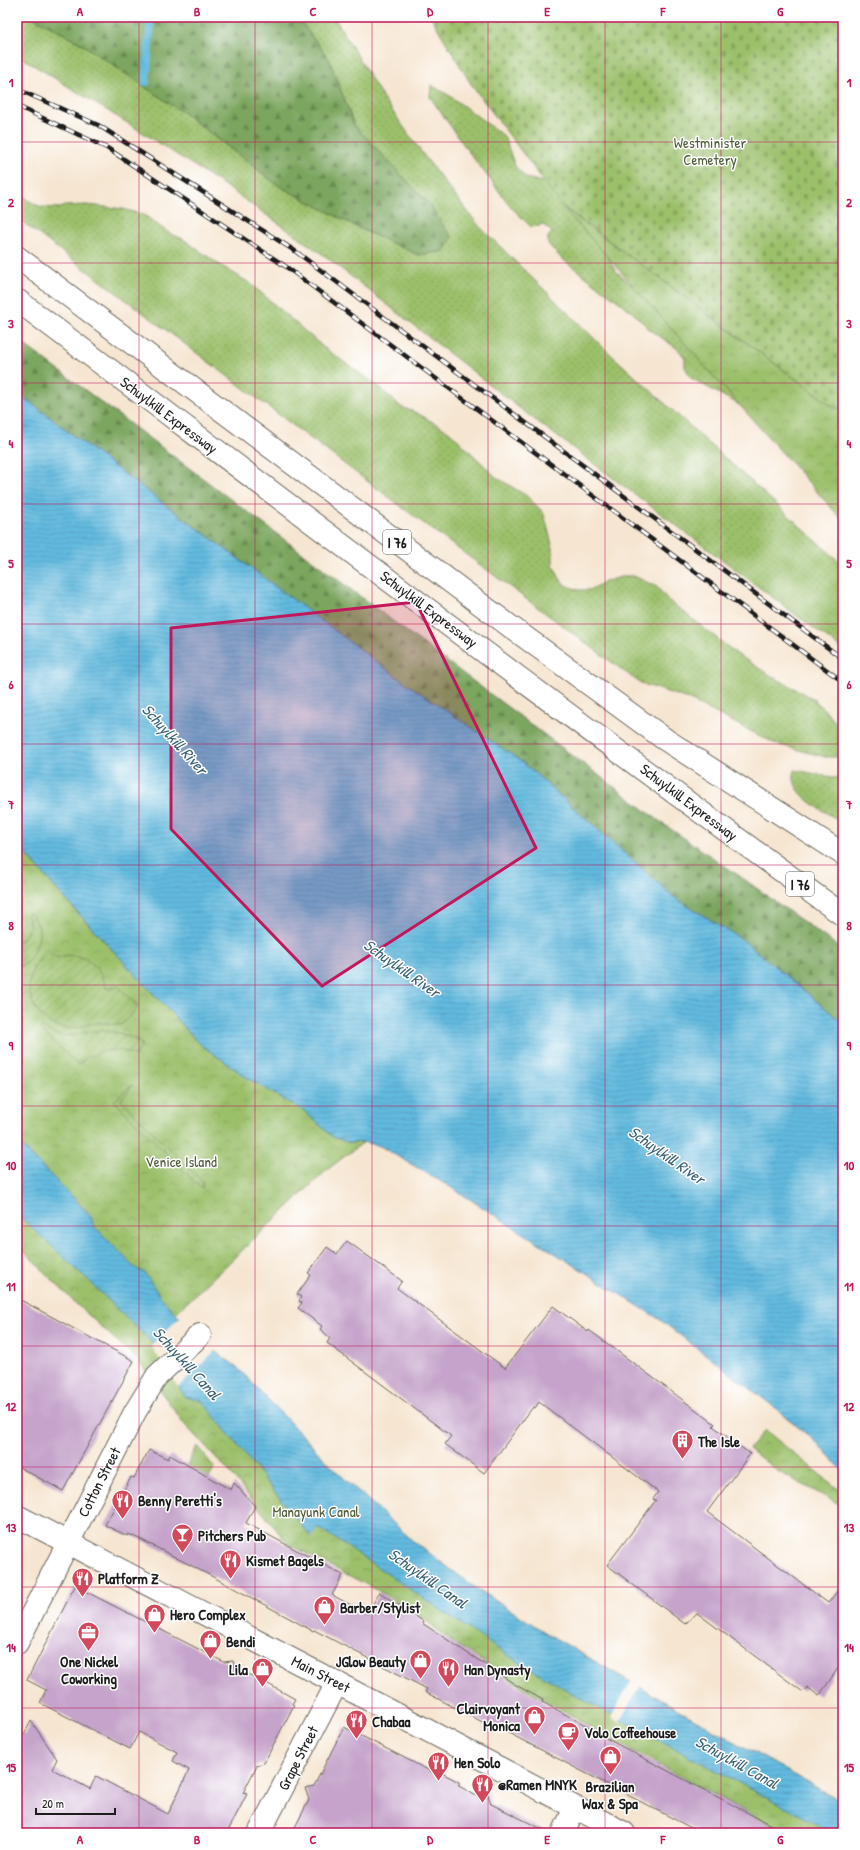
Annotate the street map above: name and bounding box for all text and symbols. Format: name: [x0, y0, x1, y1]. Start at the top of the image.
text: A: [77, 2, 84, 20]
text: B: [194, 2, 201, 20]
text: C: [309, 2, 317, 20]
text: D: [427, 2, 434, 20]
text: E: [544, 2, 550, 20]
text: F: [660, 2, 667, 20]
text: G: [777, 2, 784, 20]
text: 1: [9, 73, 14, 91]
text: 1: [847, 73, 852, 91]
park label: Westminister Cemetery: [674, 132, 746, 170]
text: 2: [8, 193, 15, 211]
text: 2: [846, 193, 853, 211]
text: 3: [8, 314, 14, 332]
text: 3: [846, 314, 852, 332]
street label: Schuylkill Expressway: [116, 371, 222, 459]
text: 4: [9, 434, 14, 452]
text: 4: [847, 434, 852, 452]
road number: I 76: [383, 530, 411, 554]
text: 5: [8, 554, 14, 572]
text: 5: [846, 554, 852, 572]
street label: Schuylkill Expressway: [376, 565, 482, 653]
text: 6: [8, 675, 14, 693]
text: 6: [846, 675, 852, 693]
water label: Schuylkill River: [137, 699, 214, 781]
street label: Schuylkill Expressway: [636, 758, 742, 846]
text: 7: [7, 795, 15, 813]
text: 7: [845, 795, 853, 813]
road number: I 76: [786, 872, 814, 896]
text: 8: [8, 916, 14, 934]
text: 8: [846, 916, 852, 934]
water label: Schuylkill River: [360, 934, 446, 1003]
text: 9: [9, 1036, 14, 1054]
text: 9: [847, 1036, 852, 1054]
water label: Schuylkill River: [625, 1121, 711, 1190]
park label: Venice Island: [145, 1151, 217, 1172]
text: 10: [6, 1156, 16, 1174]
text: 10: [844, 1156, 854, 1174]
text: 11: [6, 1277, 16, 1295]
text: 11: [844, 1277, 854, 1295]
water label: Schuylkill Canal: [148, 1322, 226, 1405]
text: 12: [6, 1397, 17, 1415]
text: 12: [844, 1397, 855, 1415]
building icon: The Isle: [669, 1428, 695, 1461]
place label: The Isle: [697, 1431, 740, 1452]
street label: Cotton Street: [72, 1443, 126, 1521]
restaurant icon: Benny Peretti's: [110, 1487, 136, 1520]
place label: Benny Peretti's: [138, 1490, 222, 1512]
park label: Manayunk Canal: [272, 1501, 360, 1522]
text: 13: [6, 1518, 16, 1536]
text: 13: [844, 1518, 854, 1536]
bar icon: Pitchers Pub: [170, 1522, 196, 1555]
place label: Pitchers Pub: [198, 1525, 266, 1546]
water label: Schuylkill Canal: [384, 1543, 472, 1614]
restaurant icon: Kismet Bagels: [218, 1547, 244, 1580]
place label: Kismet Bagels: [246, 1550, 324, 1572]
restaurant icon: Platform Z: [70, 1565, 96, 1598]
place label: Platform Z: [98, 1568, 159, 1589]
shop icon: Barber/Stylist: [312, 1594, 338, 1627]
place label: Barber/Stylist: [340, 1597, 421, 1619]
shop icon: Hero Complex: [141, 1601, 167, 1634]
place label: Hero Complex: [170, 1604, 246, 1626]
office icon: One Nickel Coworking: [76, 1619, 102, 1652]
shop icon: Bendi: [197, 1628, 223, 1661]
place label: Bendi: [226, 1631, 256, 1652]
text: 14: [6, 1638, 16, 1656]
text: 14: [844, 1638, 854, 1656]
shop icon: JGlow Beauty: [408, 1648, 434, 1681]
street label: Main Street: [288, 1650, 355, 1698]
place label: One Nickel Coworking: [60, 1651, 119, 1690]
place label: JGlow Beauty: [336, 1651, 407, 1673]
shop icon: Lila: [250, 1656, 276, 1689]
restaurant icon: Han Dynasty: [435, 1656, 461, 1689]
place label: Lila: [229, 1659, 248, 1680]
place label: Han Dynasty: [464, 1659, 531, 1681]
place label: Clairvoyant Monica: [457, 1698, 521, 1736]
shop icon: Clairvoyant Monica: [522, 1704, 548, 1737]
restaurant icon: Chabaa: [344, 1708, 370, 1741]
place label: Chabaa: [372, 1711, 410, 1732]
cafe icon: Volo Coffeehouse: [555, 1719, 581, 1752]
street label: Grape Street: [273, 1721, 324, 1794]
place label: Volo Coffeehouse: [584, 1722, 676, 1743]
water label: Schuylkill Canal: [692, 1730, 783, 1794]
shop icon: Brazilian Wax & Spa: [597, 1744, 623, 1777]
restaurant icon: Hen Solo: [426, 1749, 452, 1782]
place label: Hen Solo: [454, 1752, 500, 1773]
text: 15: [6, 1758, 17, 1776]
text: 15: [844, 1758, 855, 1776]
restaurant icon: @Ramen MNYK: [470, 1771, 496, 1804]
place label: @Ramen MNYK: [498, 1774, 577, 1795]
place label: Brazilian Wax & Spa: [582, 1776, 638, 1815]
scale bar: [36, 1790, 115, 1816]
text: 20 m: [42, 1795, 64, 1812]
text: A: [77, 1830, 84, 1848]
text: B: [194, 1830, 201, 1848]
text: C: [309, 1830, 317, 1848]
text: D: [427, 1830, 434, 1848]
text: E: [544, 1830, 550, 1848]
text: F: [660, 1830, 667, 1848]
text: G: [777, 1830, 784, 1848]

